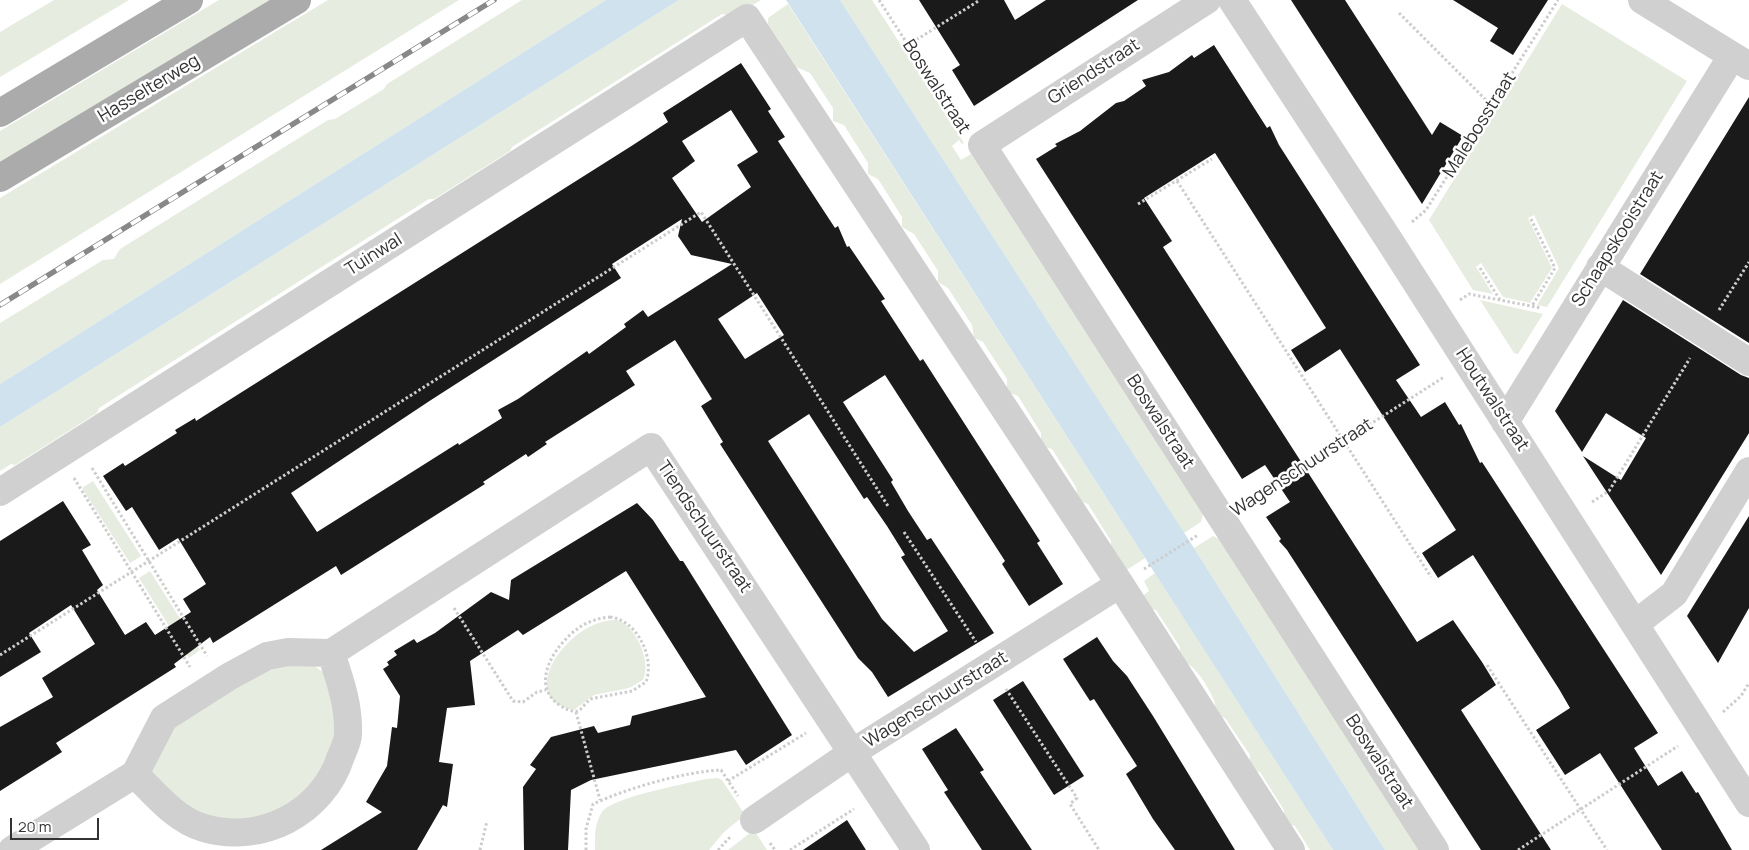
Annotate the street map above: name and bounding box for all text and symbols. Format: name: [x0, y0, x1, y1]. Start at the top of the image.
street label: Griendstraat: [1044, 34, 1144, 110]
street label: Boswalstraat: [897, 36, 975, 138]
street label: Hasselterweg: [94, 50, 204, 128]
street label: Malebosstraat: [1439, 68, 1521, 182]
street label: Schaapskooistraat: [1568, 167, 1668, 311]
street label: Tuinwal: [342, 229, 406, 281]
street label: Houtwalstraat: [1451, 344, 1533, 456]
street label: Boswalstraat: [1121, 371, 1199, 473]
street label: Wagenschuurstraat: [1227, 414, 1377, 522]
street label: Tiendschuurstraat: [652, 457, 756, 597]
street label: Wagenschuurstraat: [860, 647, 1012, 753]
street label: Boswalstraat: [1340, 711, 1418, 813]
scale bar: [12, 808, 101, 840]
text: 20 m: [18, 816, 51, 837]

